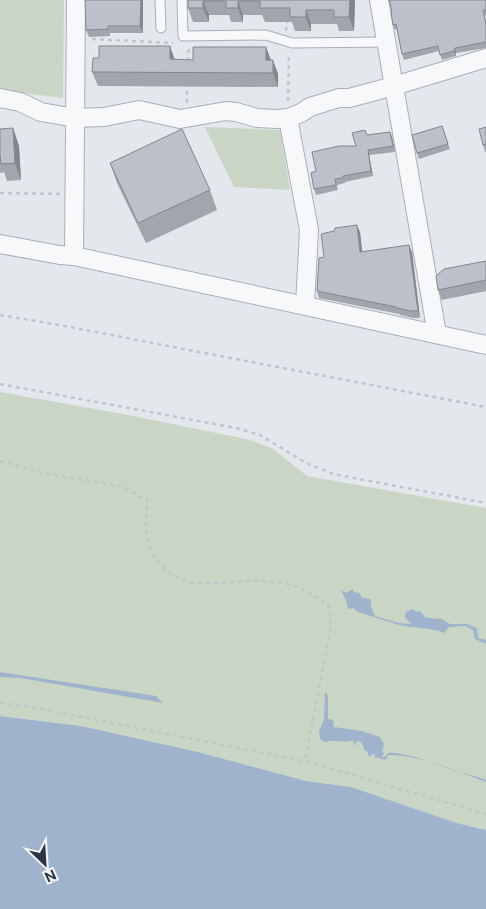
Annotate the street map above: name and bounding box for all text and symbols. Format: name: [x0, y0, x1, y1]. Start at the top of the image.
north arrow: [20, 839, 70, 889]
text: N: [42, 866, 59, 885]

